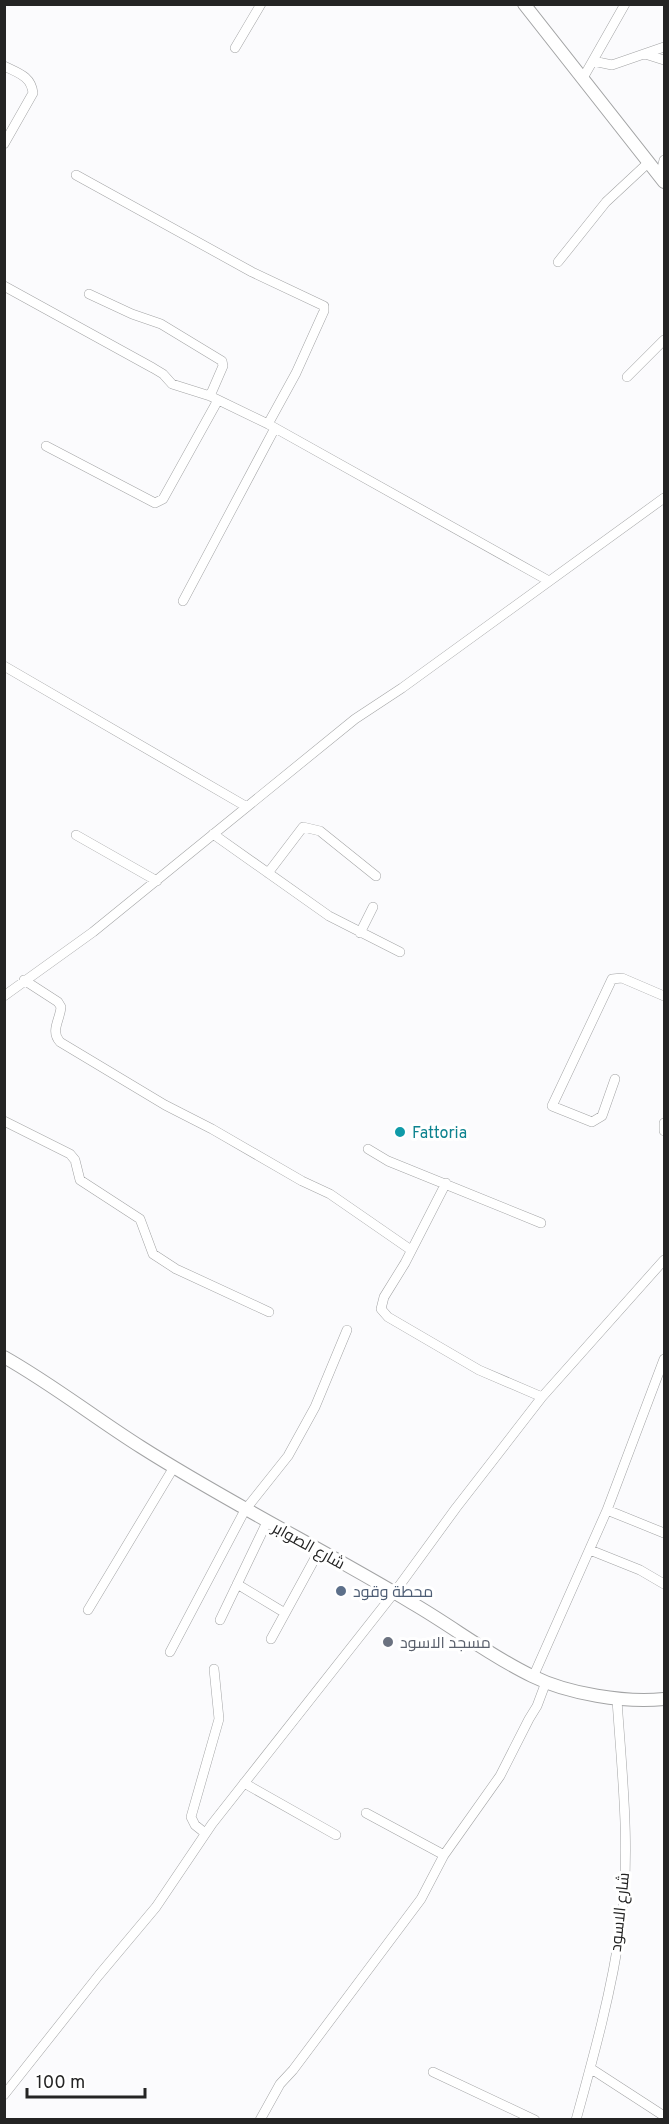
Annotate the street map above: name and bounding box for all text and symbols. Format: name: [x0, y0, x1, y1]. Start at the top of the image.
place label: Fattoria: [412, 1124, 467, 1144]
marker: Fattoria: [393, 1125, 407, 1139]
street label: شارع الصوابر: [267, 1518, 348, 1575]
place label: محطة وقود: [353, 1583, 433, 1603]
marker: محطة وقود: [334, 1584, 348, 1598]
place label: مسجد الاسود: [400, 1634, 491, 1654]
marker: مسجد الاسود: [381, 1635, 395, 1649]
street label: شارع الاسود: [607, 1872, 635, 1953]
scale bar: [27, 2061, 146, 2099]
text: 100 m: [36, 2072, 85, 2095]

